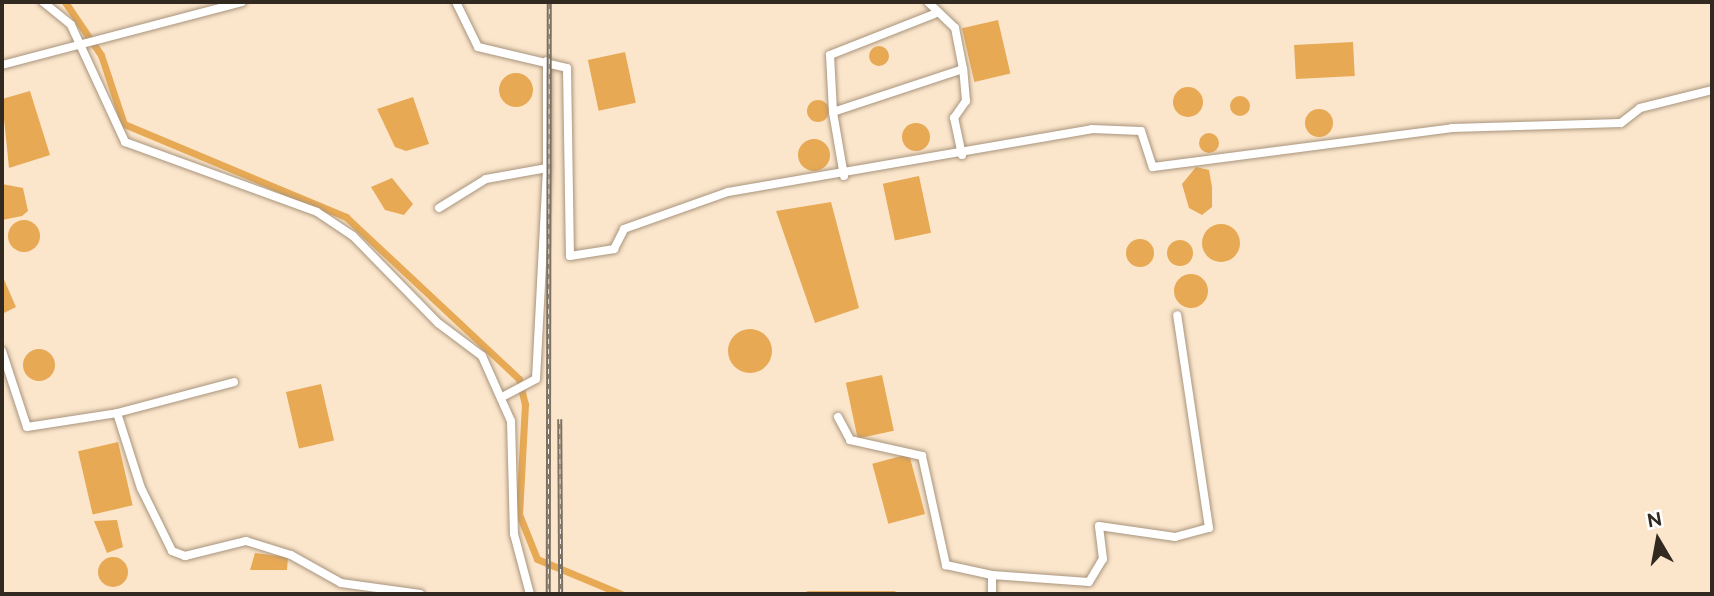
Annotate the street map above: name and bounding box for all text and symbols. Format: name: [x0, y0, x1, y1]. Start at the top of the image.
north arrow: [1623, 505, 1693, 575]
text: N: [1645, 507, 1663, 531]

